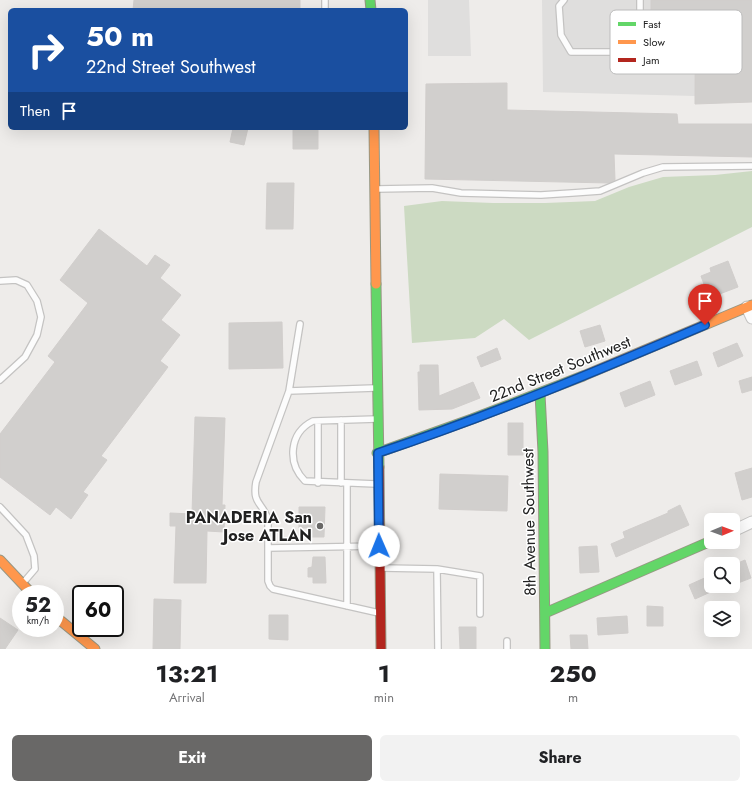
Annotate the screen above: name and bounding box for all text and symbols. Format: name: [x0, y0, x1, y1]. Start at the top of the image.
legend: [610, 10, 742, 74]
text: 50 m: [86, 16, 154, 57]
text: Fast: [643, 16, 661, 32]
icon: right: [20, 24, 72, 76]
text: Slow: [643, 34, 665, 50]
text: Jam: [641, 52, 660, 68]
text: 22nd Street Southwest: [86, 54, 256, 80]
text: Then: [20, 100, 50, 122]
icon: arrive: [58, 100, 80, 122]
pin: [688, 284, 722, 325]
icon: arrive: [694, 290, 716, 312]
street label: 22nd Street Southwest: [486, 330, 634, 408]
street label: 8th Avenue Southwest: [516, 448, 542, 596]
place label: PANADERIA San Jose ATLAN: [186, 506, 312, 547]
north arrow: [704, 513, 740, 549]
map controls: [704, 513, 740, 637]
marker: PANADERIA San Jose ATLAN: [315, 521, 325, 531]
position arrow: [358, 525, 400, 567]
button: search: [704, 557, 740, 593]
speed limit sign: 60: [72, 585, 124, 637]
text: 52: [25, 591, 51, 620]
button: layers: [704, 601, 740, 637]
text: km/h: [27, 613, 49, 628]
text: 13:21: [155, 656, 218, 691]
text: 1: [378, 656, 390, 691]
text: 250: [549, 656, 597, 691]
text: Arrival: [169, 688, 205, 707]
text: min: [374, 688, 394, 707]
text: m: [568, 688, 578, 707]
button: Exit: [12, 735, 372, 781]
button: Share: [380, 735, 740, 781]

